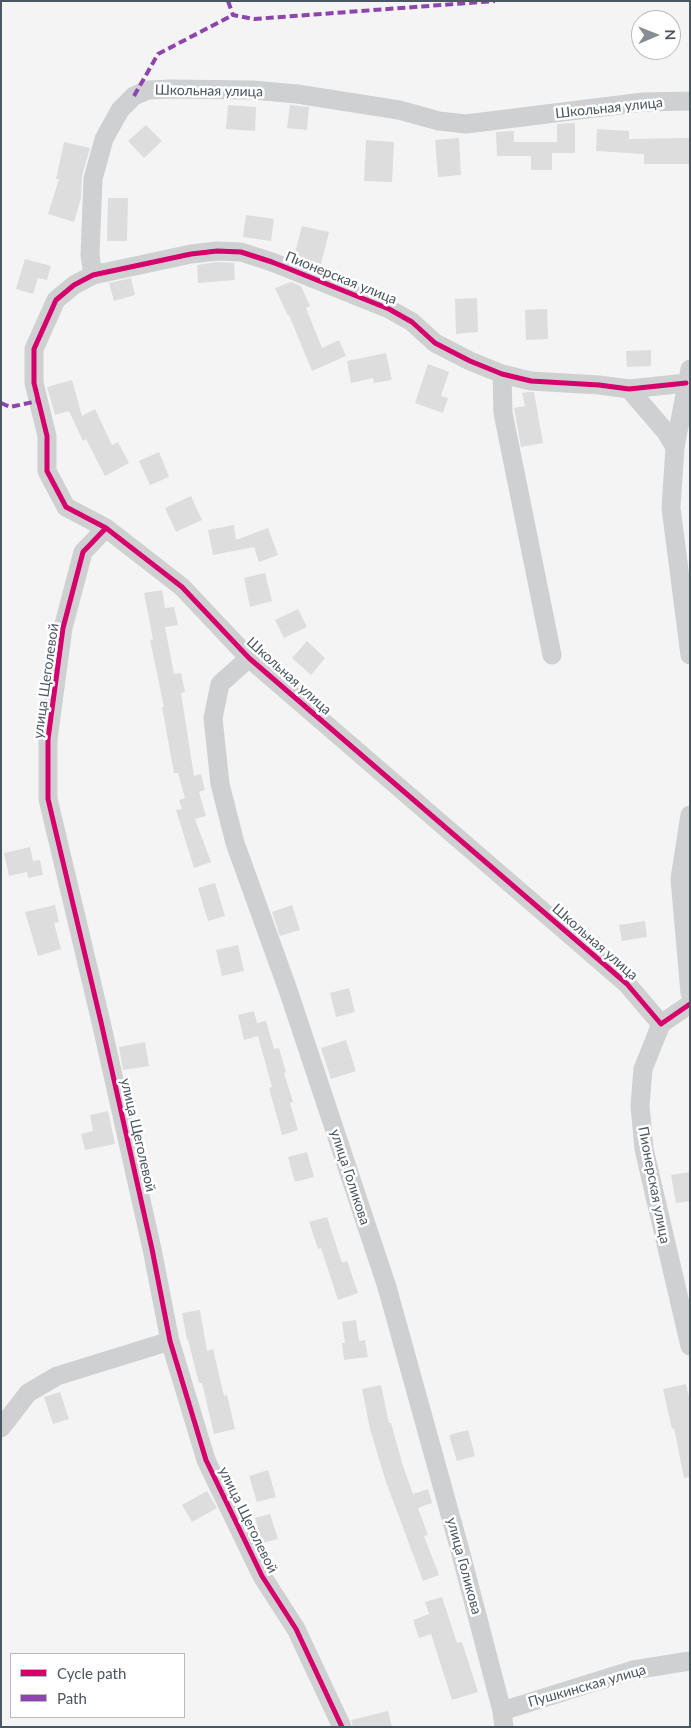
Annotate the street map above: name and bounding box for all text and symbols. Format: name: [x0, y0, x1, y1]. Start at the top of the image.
north arrow: [631, 10, 681, 60]
text: N: [662, 29, 679, 40]
street label: Школьная улица: [155, 82, 263, 100]
street label: Школьная улица: [554, 94, 664, 122]
street label: Пионерская улица: [283, 248, 399, 308]
street label: улица Щеголевой: [30, 622, 62, 740]
street label: Школьная улица: [243, 634, 335, 718]
street label: Школьная улица: [549, 900, 641, 984]
street label: улица Щеголевой: [117, 1077, 159, 1193]
street label: Пионерская улица: [634, 1125, 674, 1245]
street label: улица Голикова: [327, 1127, 373, 1227]
street label: улица Щеголевой: [215, 1464, 281, 1576]
street label: улица Голикова: [443, 1516, 485, 1616]
legend: [10, 1653, 185, 1718]
street label: Пушкинская улица: [526, 1661, 648, 1711]
text: Cycle path: [57, 1664, 126, 1682]
text: Path: [57, 1689, 87, 1707]

